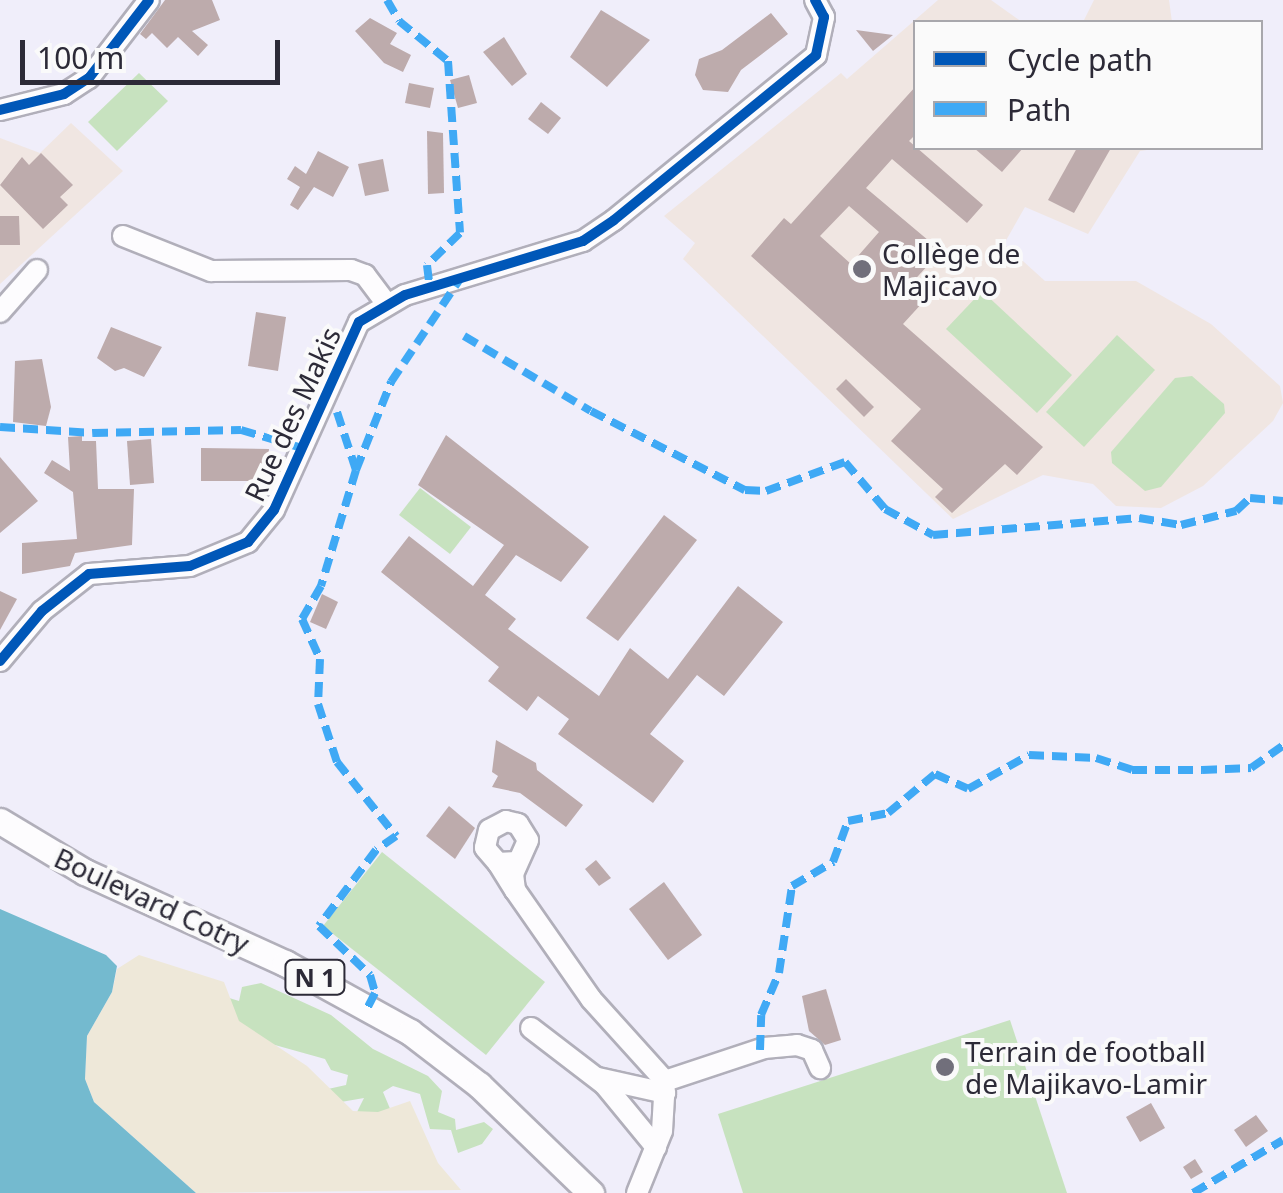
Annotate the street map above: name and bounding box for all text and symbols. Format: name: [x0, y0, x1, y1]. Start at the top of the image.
scale bar: [25, 20, 285, 82]
legend: [913, 20, 1263, 150]
text: 100 m: [37, 37, 124, 78]
text: Cycle path: [1007, 39, 1153, 80]
text: Path: [1007, 89, 1071, 130]
place label: Collège de Majicavo: [882, 236, 1020, 302]
marker: Collège de Majicavo: [851, 258, 873, 280]
street label: Rue des Makis: [237, 322, 347, 506]
street label: Boulevard Cotry: [49, 840, 255, 960]
road number: N 1: [282, 957, 348, 997]
place label: Terrain de football de Majikavo-Lamir: [965, 1034, 1207, 1100]
marker: Terrain de football de Majikavo-Lamir: [934, 1056, 956, 1078]

